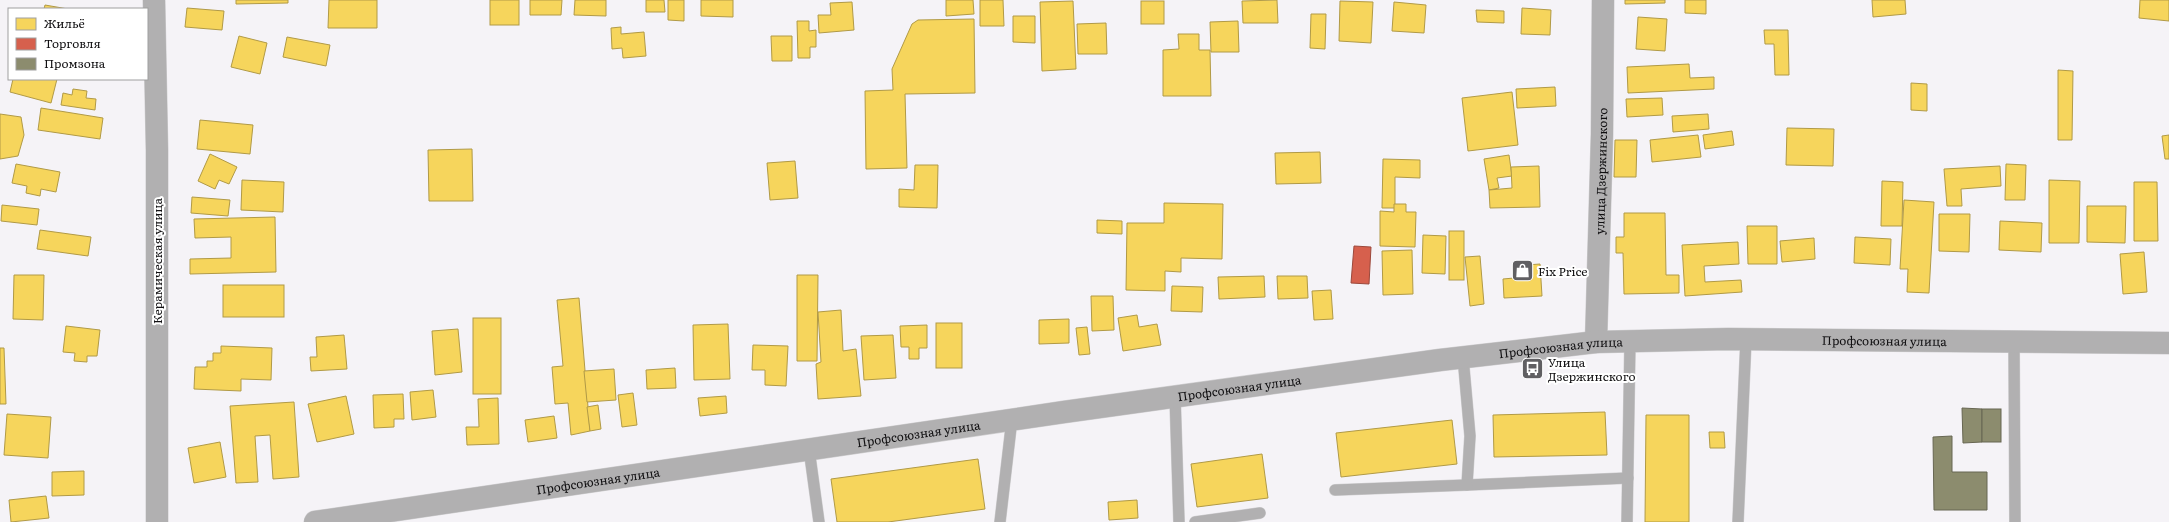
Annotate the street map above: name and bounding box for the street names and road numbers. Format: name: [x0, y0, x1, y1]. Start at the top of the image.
street label: улица Дзержинского: [1590, 108, 1611, 235]
street label: Керамическая улица: [148, 198, 166, 324]
street label: Профсоюзная улица: [1822, 331, 1947, 350]
street label: Профсоюзная улица: [1498, 332, 1623, 362]
street label: Профсоюзная улица: [1176, 370, 1303, 405]
street label: Профсоюзная улица: [855, 415, 982, 451]
street label: Профсоюзная улица: [535, 462, 662, 498]

